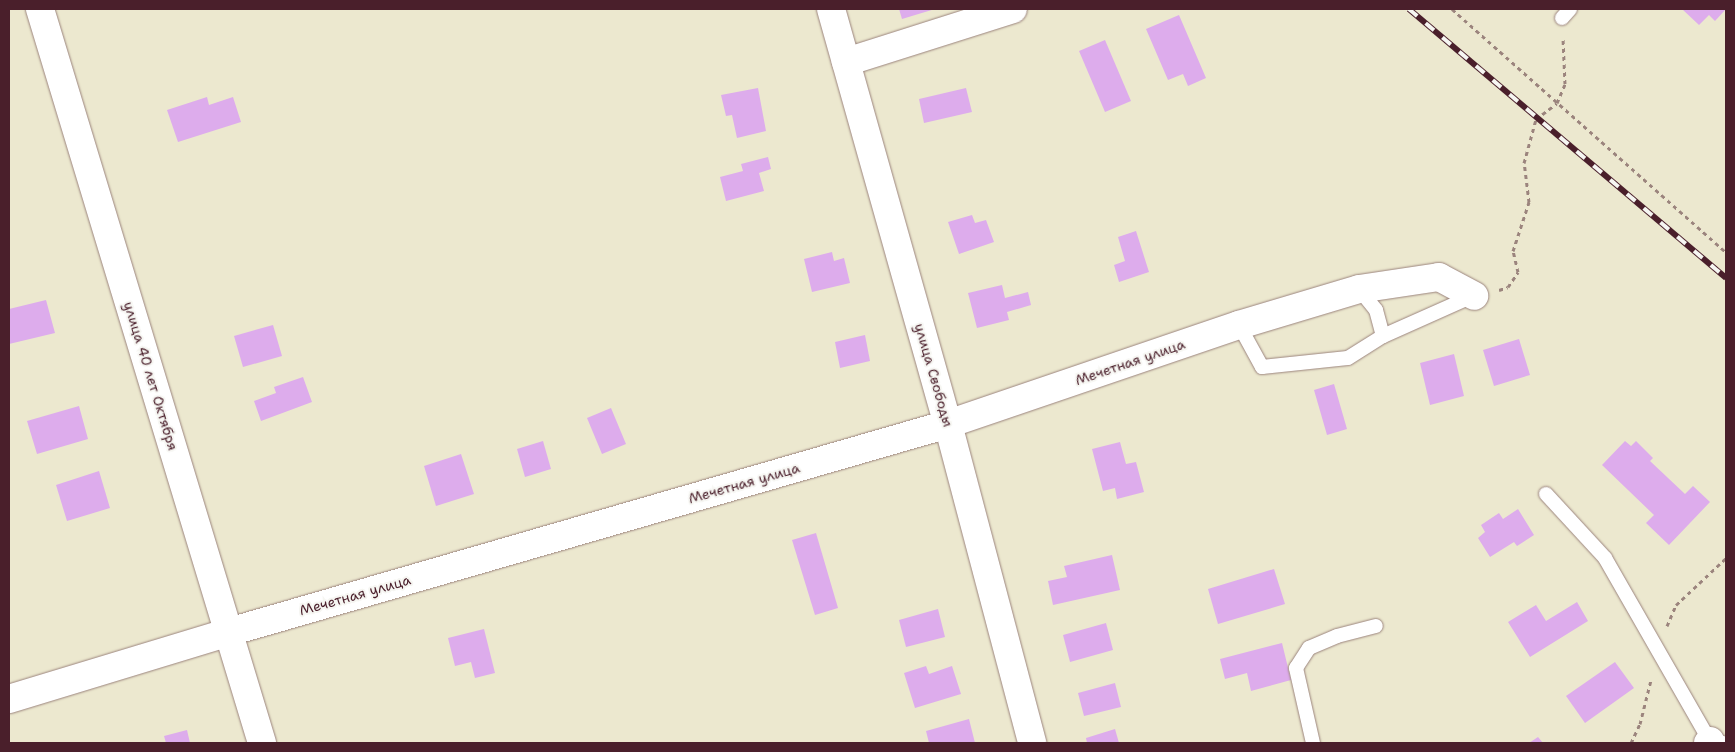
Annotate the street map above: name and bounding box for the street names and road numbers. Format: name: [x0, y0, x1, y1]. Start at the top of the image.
street label: улица 40 лет Октября: [120, 300, 182, 452]
street label: улица Свободы: [911, 321, 957, 429]
street label: Мечетная улица: [1073, 335, 1187, 389]
street label: Мечетная улица: [686, 459, 802, 507]
street label: Мечетная улица: [297, 571, 413, 619]

